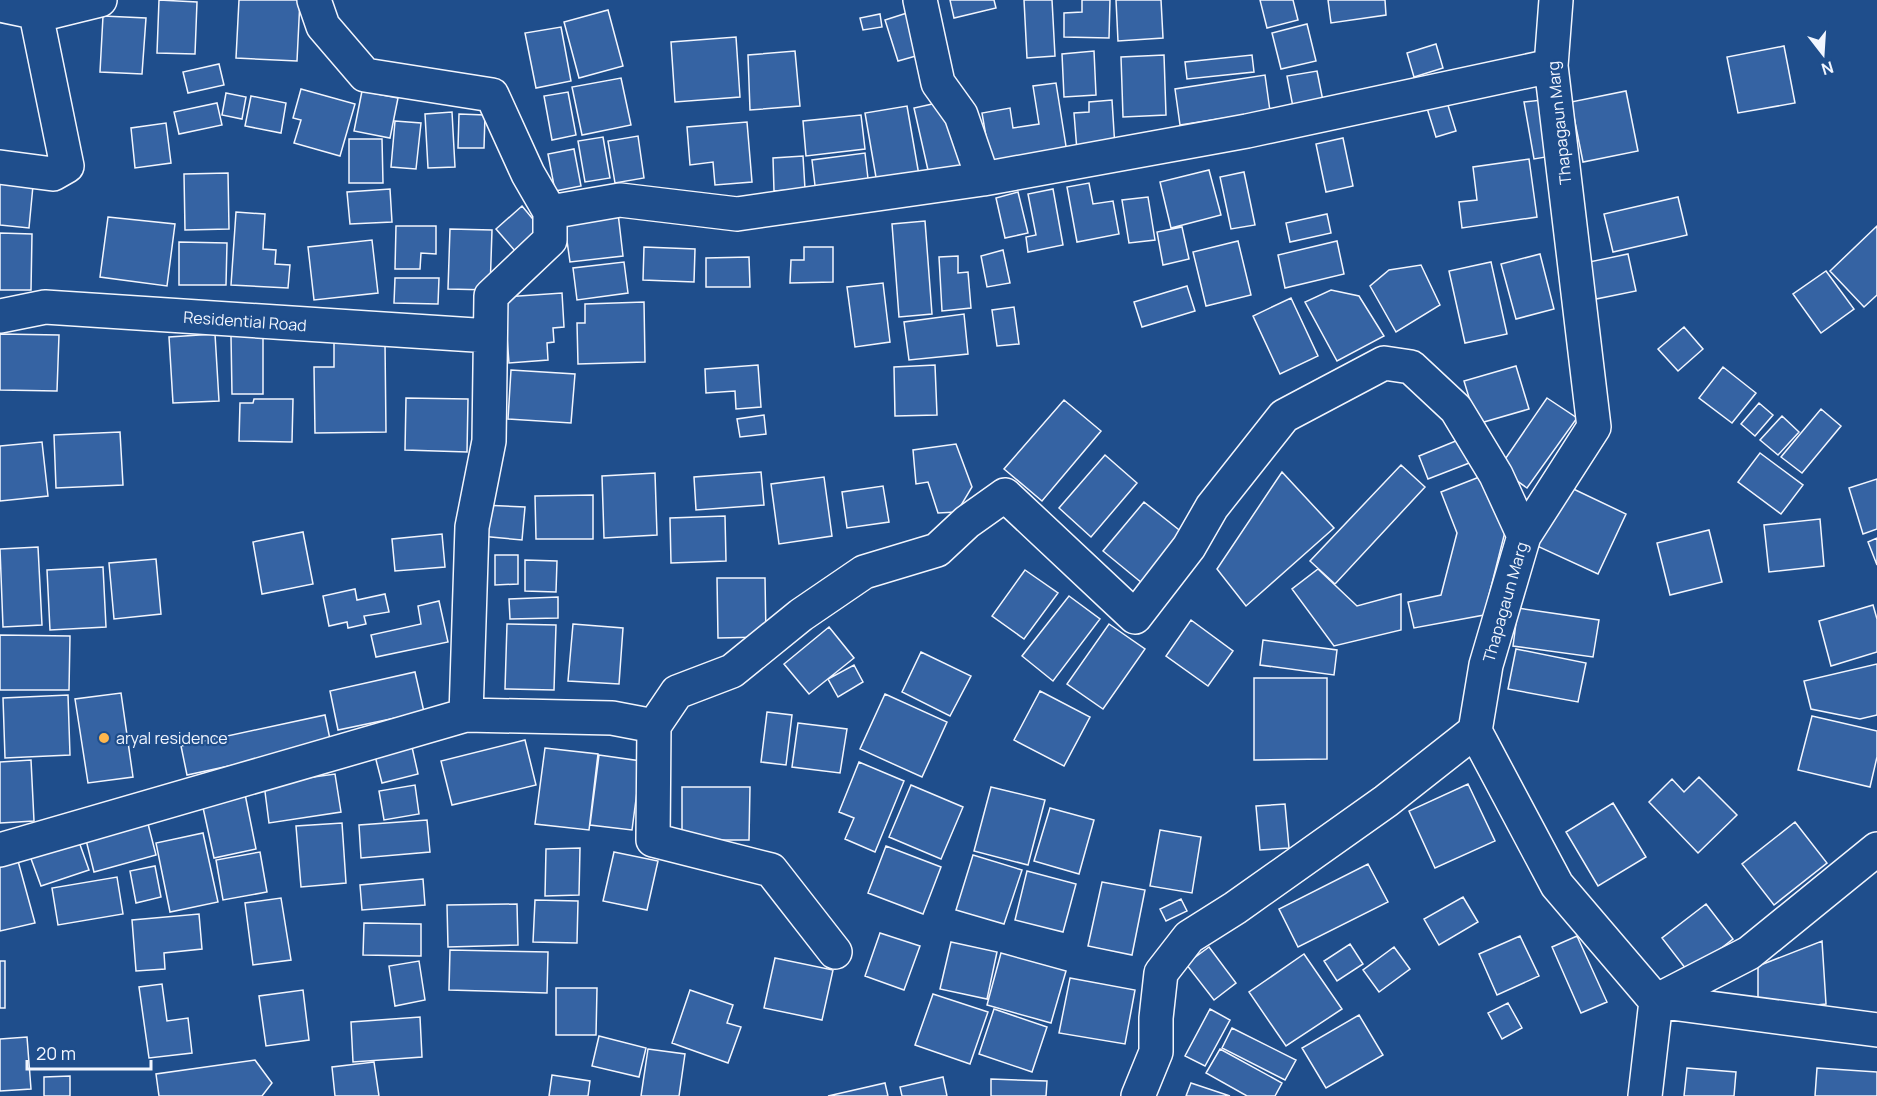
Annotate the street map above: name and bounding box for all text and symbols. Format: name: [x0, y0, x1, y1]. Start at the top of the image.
north arrow: [1793, 24, 1853, 84]
text: N: [1819, 56, 1836, 81]
street label: Thapagaun Marg: [1542, 60, 1576, 186]
street label: Residential Road: [183, 306, 307, 336]
street label: Thapagaun Marg: [1477, 539, 1533, 665]
place label: aryal residence: [116, 727, 228, 749]
marker: aryal residence: [97, 731, 111, 745]
scale bar: [27, 1033, 152, 1071]
text: 20 m: [36, 1041, 76, 1065]

